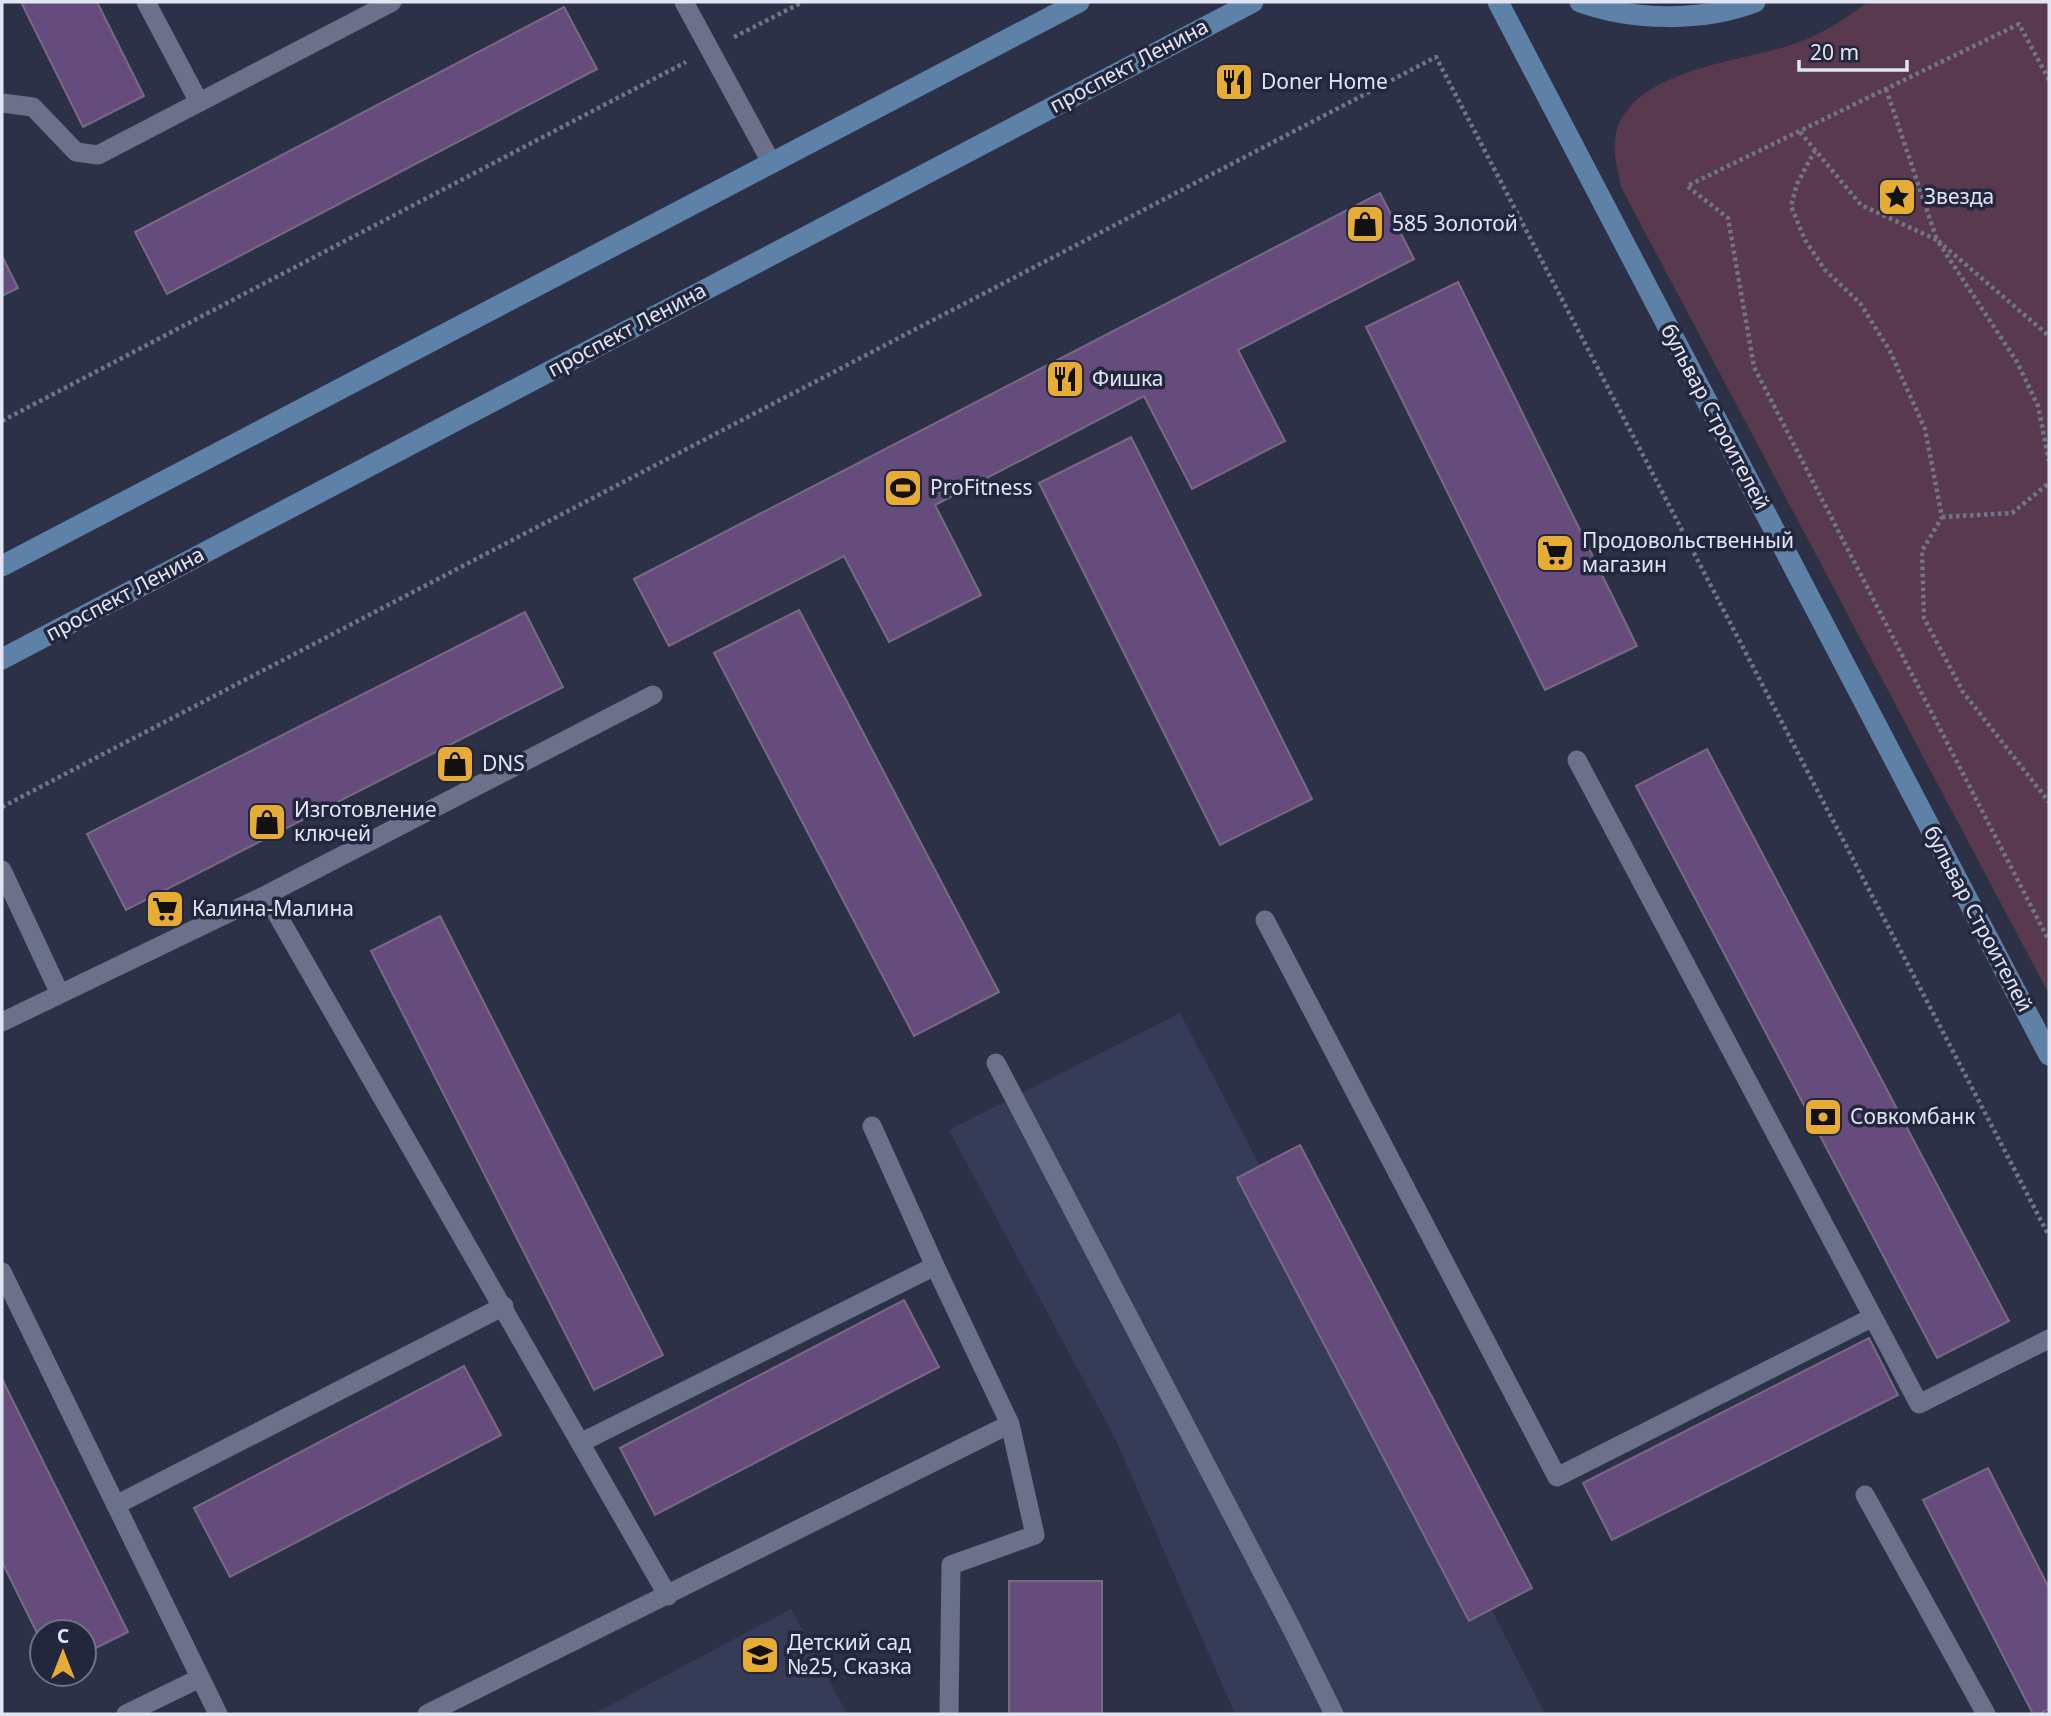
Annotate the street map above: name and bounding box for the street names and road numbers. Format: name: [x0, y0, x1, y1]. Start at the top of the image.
street label: проспект Ленина: [1044, 12, 1213, 119]
street label: проспект Ленина: [542, 276, 711, 383]
street label: бульвар Строителей: [1655, 319, 1777, 514]
street label: проспект Ленина: [40, 540, 209, 647]
street label: бульвар Строителей: [1918, 821, 2040, 1016]

